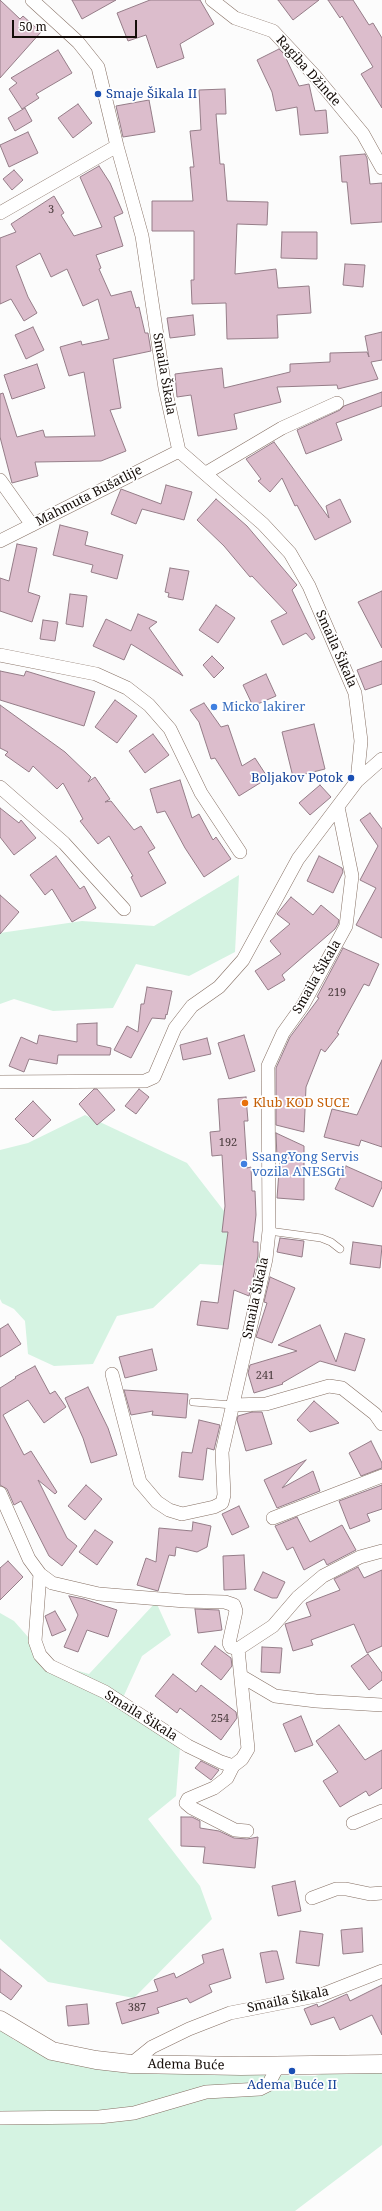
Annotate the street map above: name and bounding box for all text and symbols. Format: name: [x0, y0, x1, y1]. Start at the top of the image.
scale bar: [14, 12, 139, 38]
text: 50 m: [19, 18, 47, 35]
street label: Ragiba Džinde: [272, 33, 344, 109]
place label: Smaje Šikala II: [106, 86, 197, 102]
marker: Smaje Šikala II: [93, 89, 103, 99]
house number: 3: [48, 203, 54, 217]
street label: Smaila Šikala: [149, 332, 179, 416]
street label: Mahmuta Bušatlije: [33, 462, 145, 530]
street label: Smaila Šikala: [312, 608, 360, 690]
place label: Micko lakirer: [222, 699, 305, 715]
marker: Micko lakirer: [209, 702, 219, 712]
place label: Boljakov Potok: [251, 770, 343, 786]
marker: Boljakov Potok: [346, 773, 356, 783]
street label: Smaila Šikala: [289, 937, 345, 1017]
house number: 219: [328, 986, 346, 1000]
place label: Klub KOD SUCE: [253, 1095, 350, 1111]
marker: Klub KOD SUCE: [240, 1098, 250, 1108]
house number: 192: [219, 1136, 237, 1150]
place label: SsangYong Servis vozila ANESGti: [252, 1149, 359, 1180]
marker: SsangYong Servis vozila ANESGti: [239, 1159, 249, 1169]
street label: Smaila Šikala: [240, 1256, 272, 1340]
house number: 241: [256, 1369, 274, 1383]
street label: Smaila Šikala: [102, 1687, 180, 1745]
house number: 254: [211, 1712, 229, 1726]
street label: Smaila Šikala: [246, 1984, 330, 2016]
house number: 387: [128, 2001, 146, 2015]
street label: Adema Buće: [147, 2057, 225, 2073]
marker: Adema Buće II: [287, 2066, 297, 2076]
place label: Adema Buće II: [247, 2077, 337, 2093]

